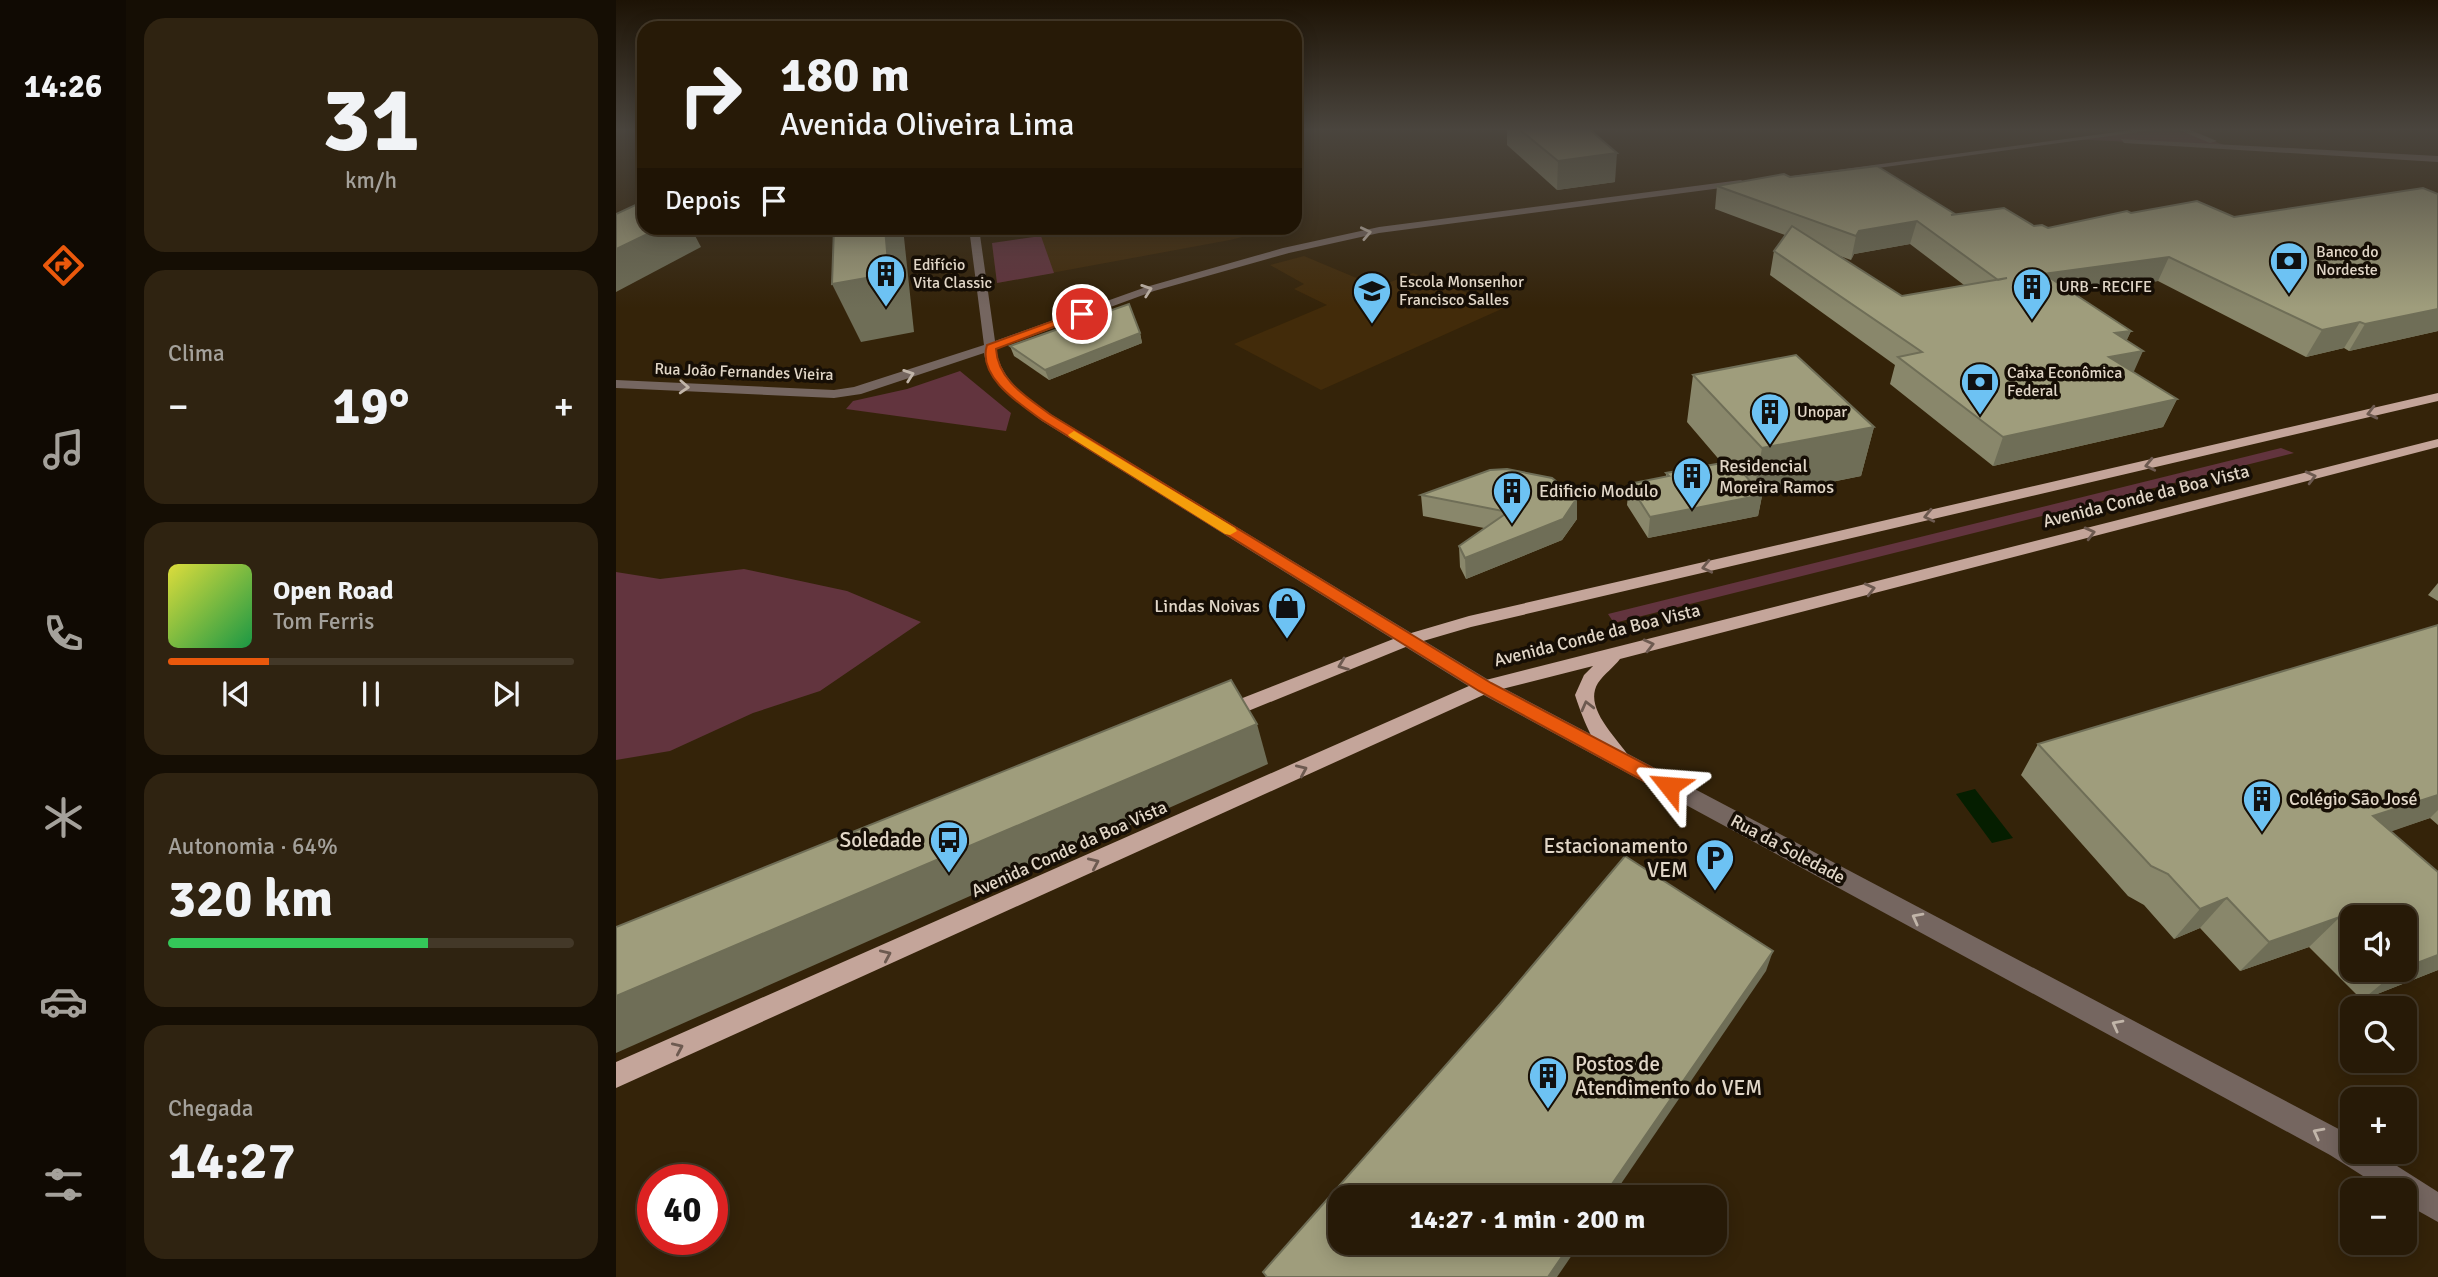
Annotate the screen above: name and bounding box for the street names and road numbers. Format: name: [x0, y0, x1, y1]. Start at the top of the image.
street label: Rua João Fernandes Vieira: [654, 359, 834, 385]
street label: Avenida Conde da Boa Vista: [2041, 460, 2251, 532]
street label: Avenida Conde da Boa Vista: [1492, 599, 1702, 671]
street label: Avenida Conde da Boa Vista: [968, 796, 1170, 902]
street label: Rua da Soledade: [1727, 810, 1849, 888]

